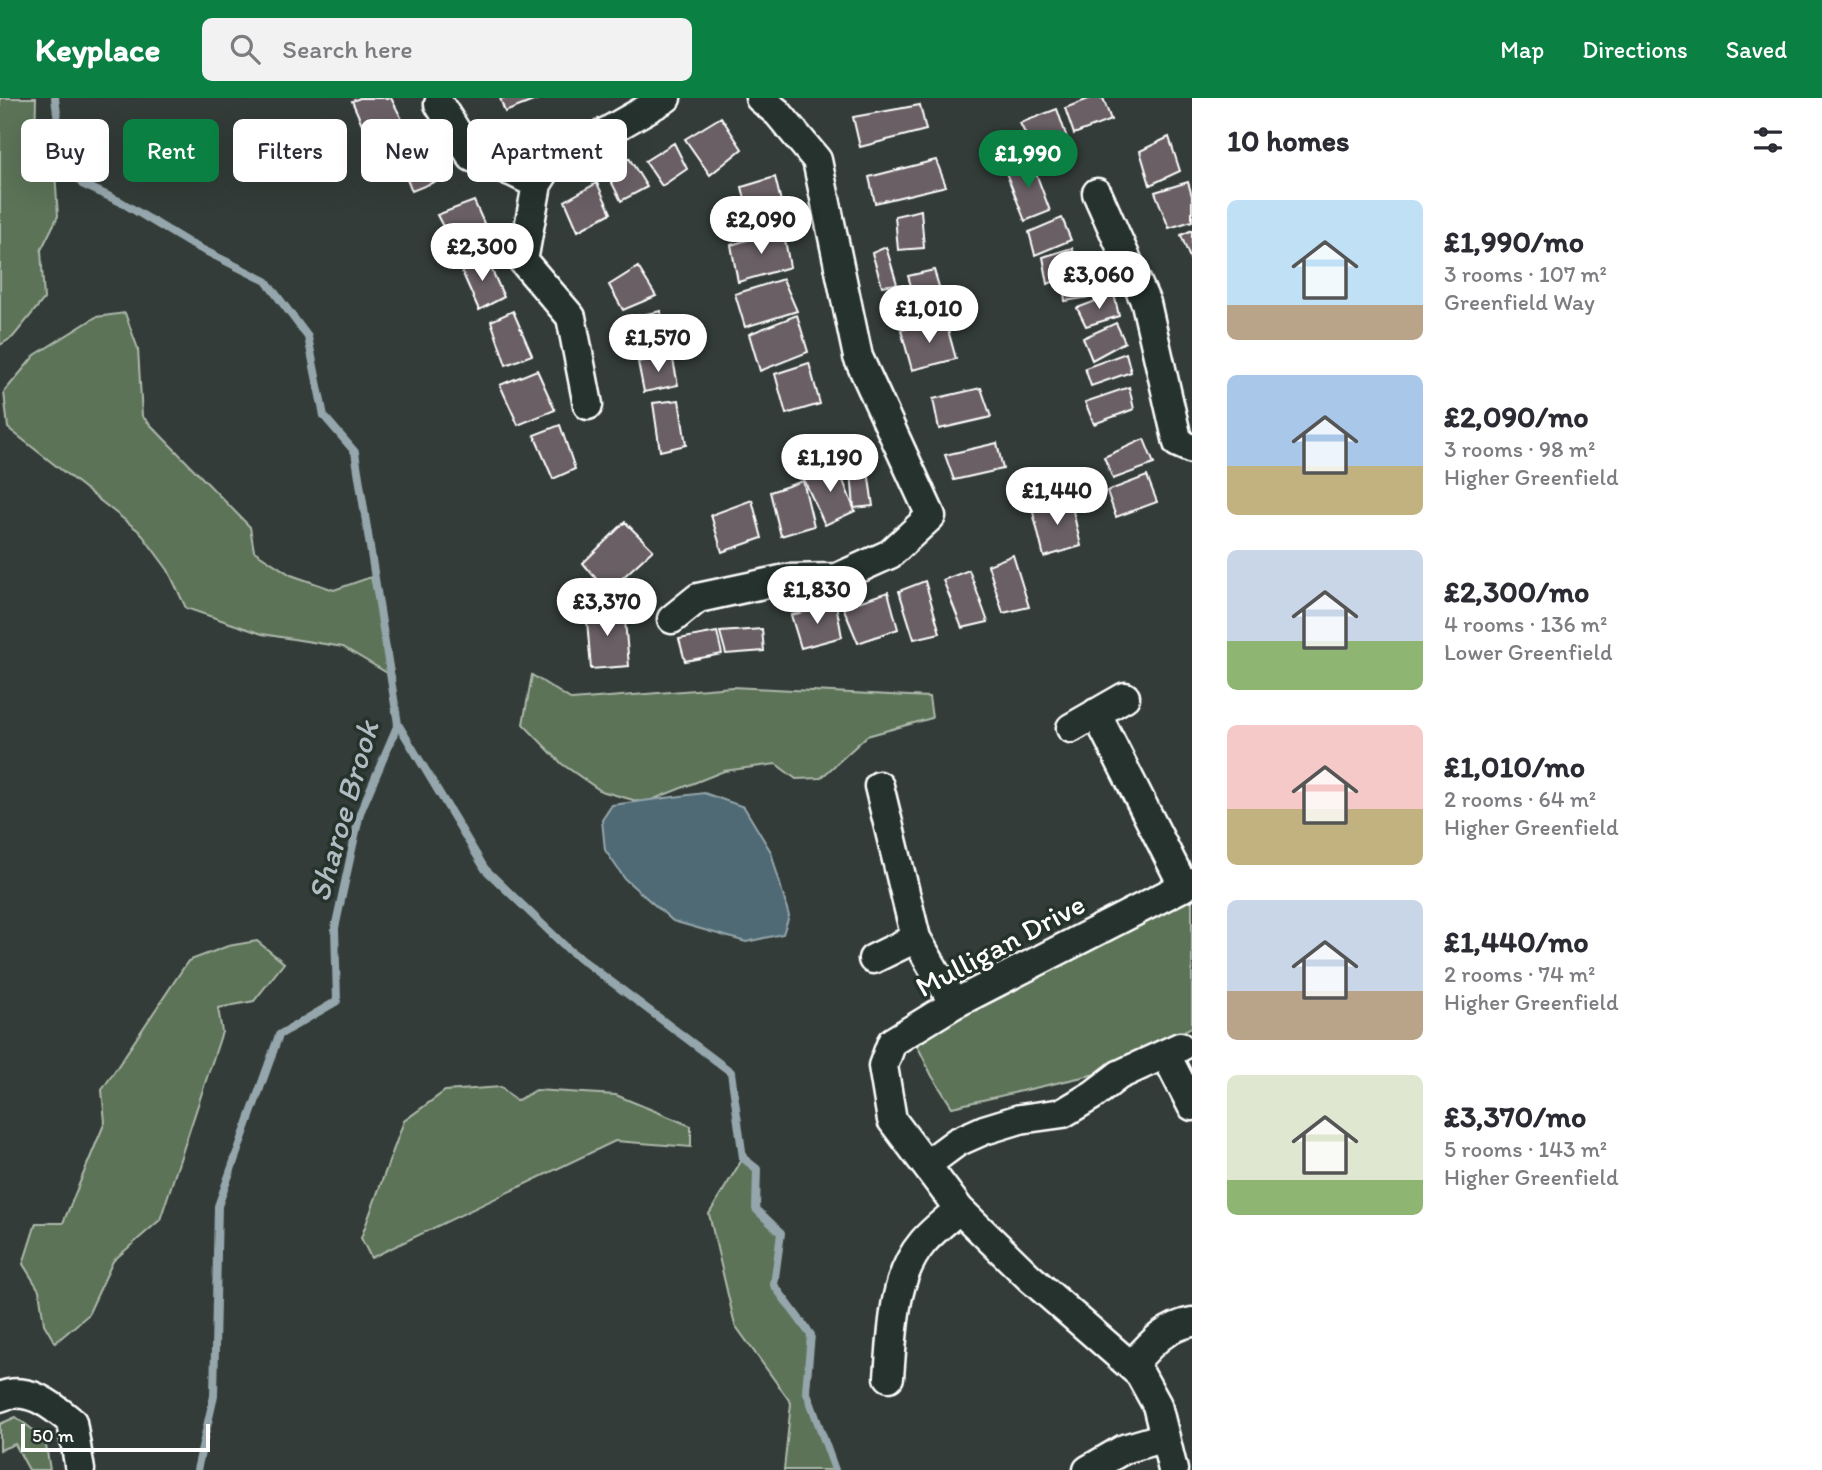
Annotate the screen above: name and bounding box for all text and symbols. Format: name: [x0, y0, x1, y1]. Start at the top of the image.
search box: [202, 18, 692, 81]
text: Keyplace: [35, 30, 160, 69]
icon: search: [226, 30, 264, 68]
text: Search here: [282, 33, 413, 65]
text: Map: [1500, 35, 1544, 64]
text: Directions: [1582, 35, 1688, 64]
text: Saved: [1726, 35, 1787, 64]
chip: Buy: [21, 119, 109, 182]
chip: Rent: [123, 119, 219, 182]
chip: Filters: [233, 119, 347, 182]
chip: New: [361, 119, 453, 182]
chip: Apartment: [467, 119, 627, 182]
icon: filters: [1749, 121, 1787, 159]
text: 10 homes: [1227, 122, 1350, 159]
pin: £1,990: [971, 130, 1085, 190]
text: £1,990: [995, 139, 1061, 167]
pin: £2,090: [704, 197, 818, 256]
text: £2,090: [726, 205, 796, 233]
pin: £2,300: [425, 223, 539, 283]
text: £1,990/mo: [1444, 223, 1584, 260]
icon: home: [1283, 228, 1367, 312]
text: £2,300: [447, 232, 517, 260]
pin: £3,060: [1042, 252, 1156, 311]
text: £3,060: [1064, 260, 1134, 288]
text: 3 rooms · 107 m²: [1444, 260, 1607, 288]
pin: £1,010: [872, 286, 986, 345]
text: Greenfield Way: [1444, 288, 1595, 316]
text: £1,010: [895, 294, 963, 322]
pin: £1,570: [601, 314, 715, 374]
text: £1,570: [625, 323, 691, 351]
text: £2,090/mo: [1444, 398, 1589, 435]
icon: home: [1283, 403, 1367, 487]
pin: £1,190: [773, 434, 887, 494]
text: 3 rooms · 98 m²: [1444, 435, 1595, 463]
text: £1,190: [797, 443, 863, 471]
text: Higher Greenfield: [1444, 463, 1619, 491]
pin: £1,440: [1000, 468, 1114, 527]
text: £1,440: [1022, 476, 1092, 504]
pin: £1,830: [760, 566, 874, 626]
text: £2,300/mo: [1444, 573, 1589, 610]
text: £1,830: [783, 575, 851, 603]
pin: £3,370: [550, 578, 664, 638]
icon: home: [1283, 578, 1367, 662]
text: £3,370: [573, 587, 641, 615]
text: 4 rooms · 136 m²: [1444, 610, 1607, 638]
text: Lower Greenfield: [1444, 638, 1612, 666]
water label: Sharoe Brook: [299, 715, 387, 905]
text: £1,010/mo: [1444, 748, 1585, 785]
icon: home: [1283, 753, 1367, 837]
text: 2 rooms · 64 m²: [1444, 785, 1596, 813]
text: Higher Greenfield: [1444, 813, 1619, 841]
street label: Mulligan Drive: [909, 885, 1091, 1005]
text: £1,440/mo: [1444, 923, 1589, 960]
icon: home: [1283, 928, 1367, 1012]
text: 2 rooms · 74 m²: [1444, 960, 1596, 988]
text: Higher Greenfield: [1444, 988, 1619, 1016]
text: £3,370/mo: [1444, 1098, 1586, 1135]
icon: home: [1283, 1103, 1367, 1187]
text: 5 rooms · 143 m²: [1444, 1135, 1607, 1163]
text: Higher Greenfield: [1444, 1163, 1619, 1191]
scale bar: [21, 1421, 210, 1453]
text: 50 m: [32, 1424, 74, 1447]

